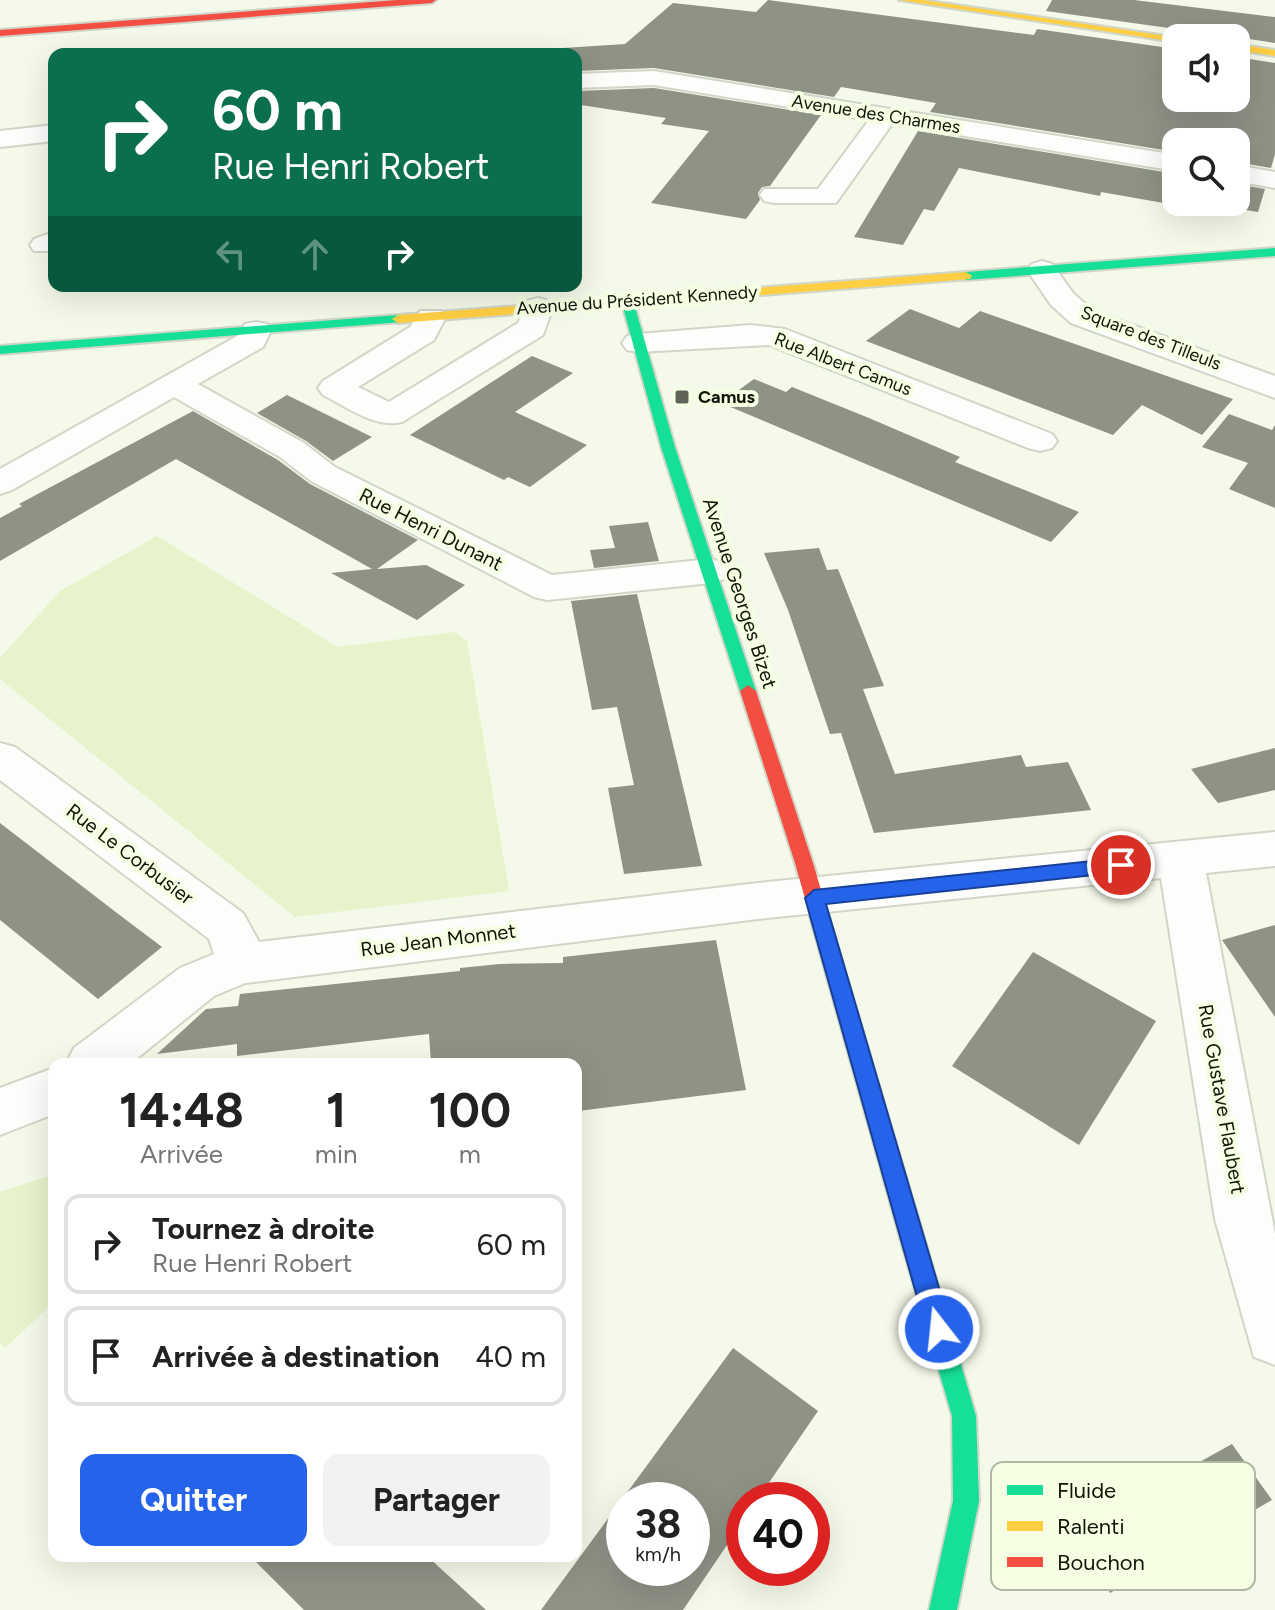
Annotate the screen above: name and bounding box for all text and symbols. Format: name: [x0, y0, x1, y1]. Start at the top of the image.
map controls: [1162, 24, 1250, 216]
button: sound: [1162, 24, 1250, 112]
text: 60 m: [212, 77, 343, 144]
icon: right: [80, 80, 184, 184]
street label: Avenue des Charmes: [790, 90, 962, 138]
button: search: [1162, 128, 1250, 216]
text: Rue Henri Robert: [212, 145, 489, 188]
icon: left: [209, 232, 253, 276]
icon: ahead: [293, 232, 337, 276]
icon: right: [377, 232, 421, 276]
street label: Avenue du Président Kennedy: [516, 281, 759, 319]
street label: Square des Tilleuls: [1078, 301, 1224, 375]
street label: Rue Albert Camus: [771, 328, 915, 400]
place label: Camus: [698, 386, 756, 408]
marker: Camus: [673, 388, 691, 406]
street label: Rue Henri Dunant: [355, 482, 507, 576]
street label: Avenue Georges Bizet: [698, 495, 782, 691]
street label: Rue Le Corbusier: [62, 798, 199, 910]
pin: [1087, 831, 1155, 899]
icon: arrive: [1099, 843, 1143, 887]
street label: Rue Jean Monnet: [359, 919, 517, 961]
street label: Rue Gustave Flaubert: [1193, 1002, 1251, 1196]
text: 14:48: [119, 1081, 244, 1139]
text: 1: [326, 1081, 346, 1139]
text: 100: [429, 1081, 511, 1139]
text: Arrivée: [140, 1138, 223, 1170]
text: min: [315, 1138, 358, 1170]
text: m: [459, 1138, 481, 1170]
text: Tournez à droite: [152, 1210, 374, 1247]
icon: right: [84, 1222, 128, 1266]
text: 60 m: [477, 1226, 546, 1263]
text: Rue Henri Robert: [152, 1247, 352, 1279]
position arrow: [897, 1287, 981, 1371]
icon: arrive: [84, 1334, 128, 1378]
text: Arrivée à destination: [152, 1338, 439, 1375]
text: 40 m: [475, 1338, 546, 1375]
button: Quitter: [80, 1454, 307, 1546]
button: Partager: [323, 1454, 550, 1546]
legend: [991, 1462, 1255, 1590]
text: Fluide: [1057, 1477, 1116, 1504]
speed limit sign: 40: [726, 1482, 830, 1586]
text: 38: [635, 1500, 681, 1548]
text: Ralenti: [1057, 1513, 1125, 1540]
text: km/h: [635, 1542, 681, 1566]
text: Bouchon: [1057, 1549, 1145, 1576]

